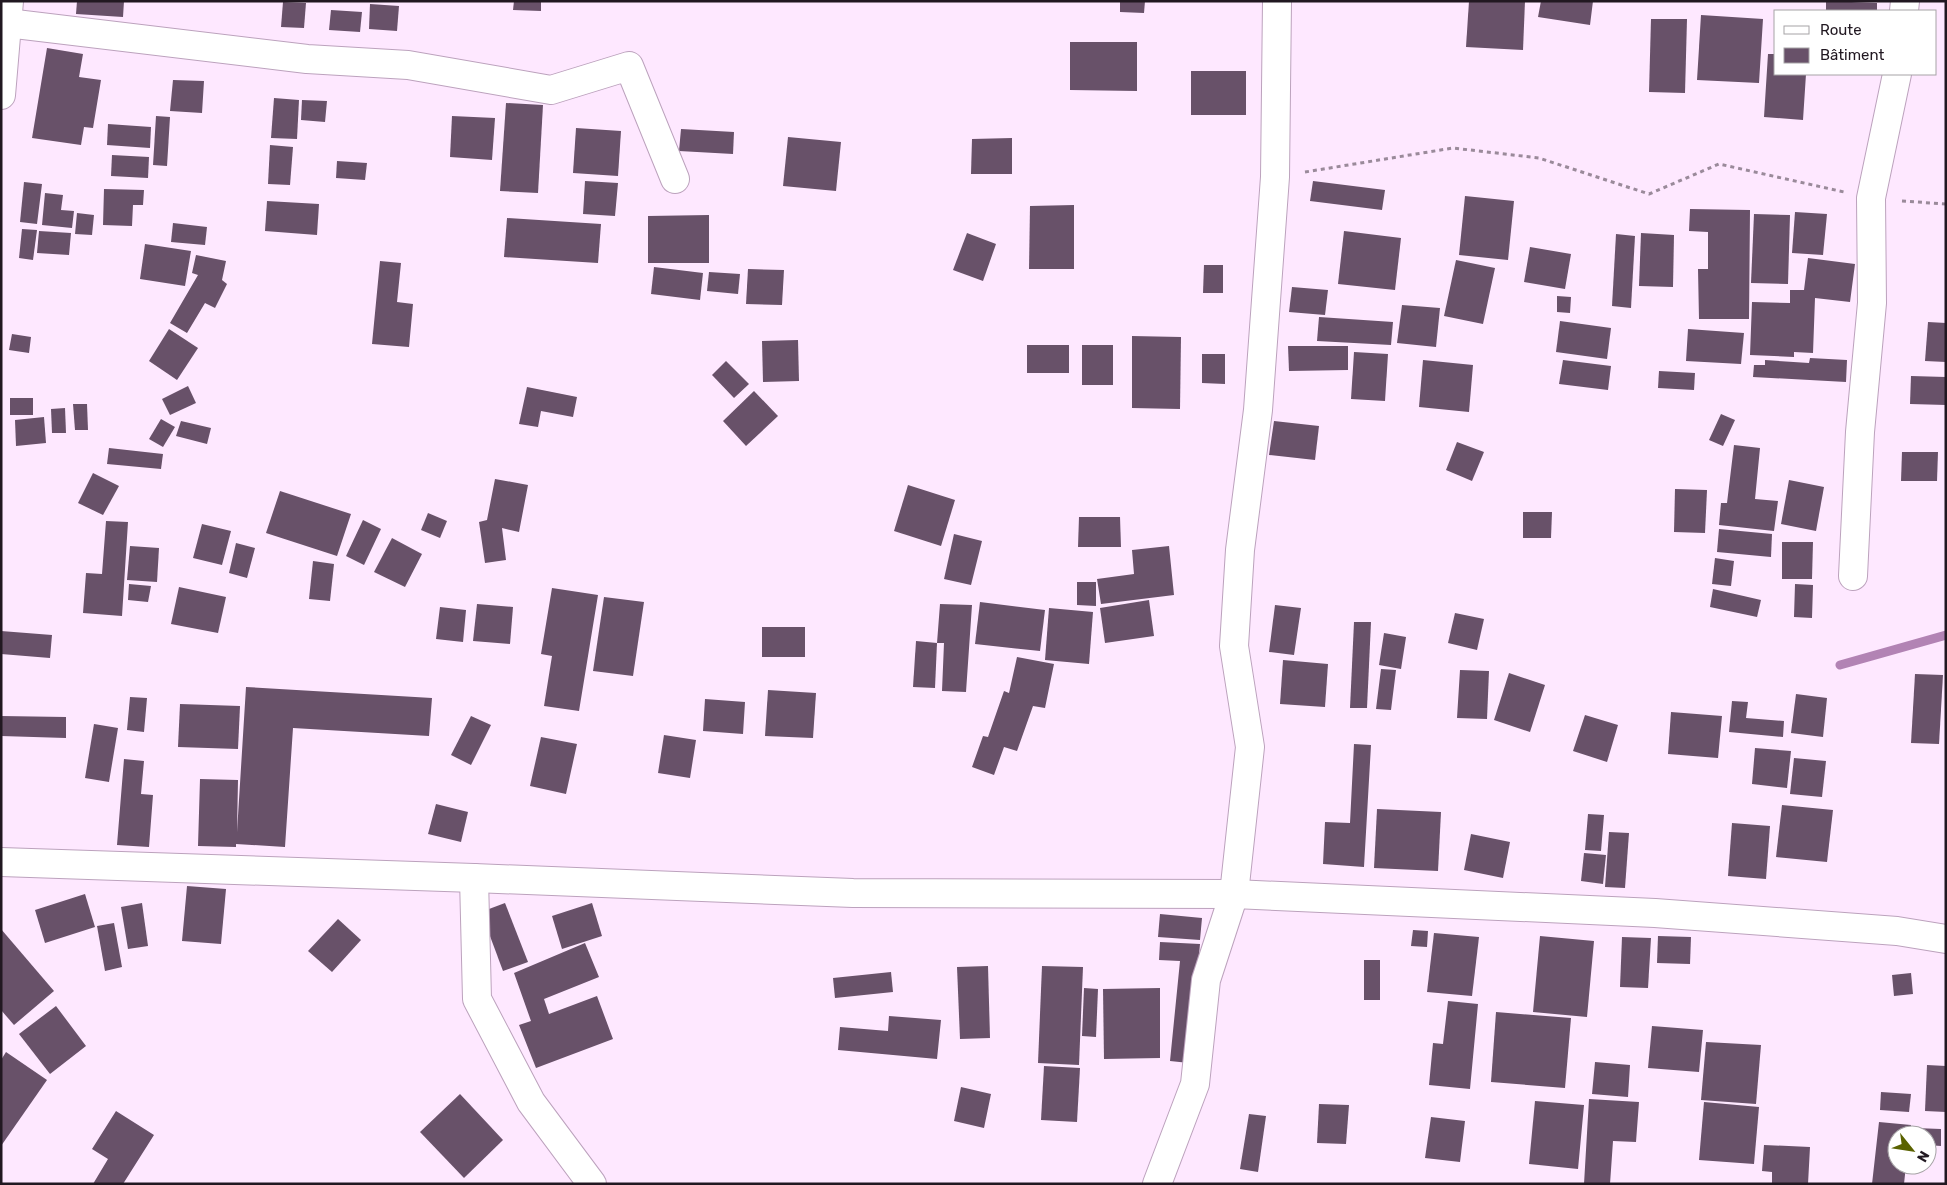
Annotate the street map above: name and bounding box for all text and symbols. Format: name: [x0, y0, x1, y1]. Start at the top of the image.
legend: [1774, 10, 1937, 75]
text: Route: [1820, 21, 1862, 39]
text: Bâtiment: [1820, 46, 1884, 64]
north arrow: [1887, 1125, 1937, 1175]
text: N: [1913, 1148, 1933, 1165]

